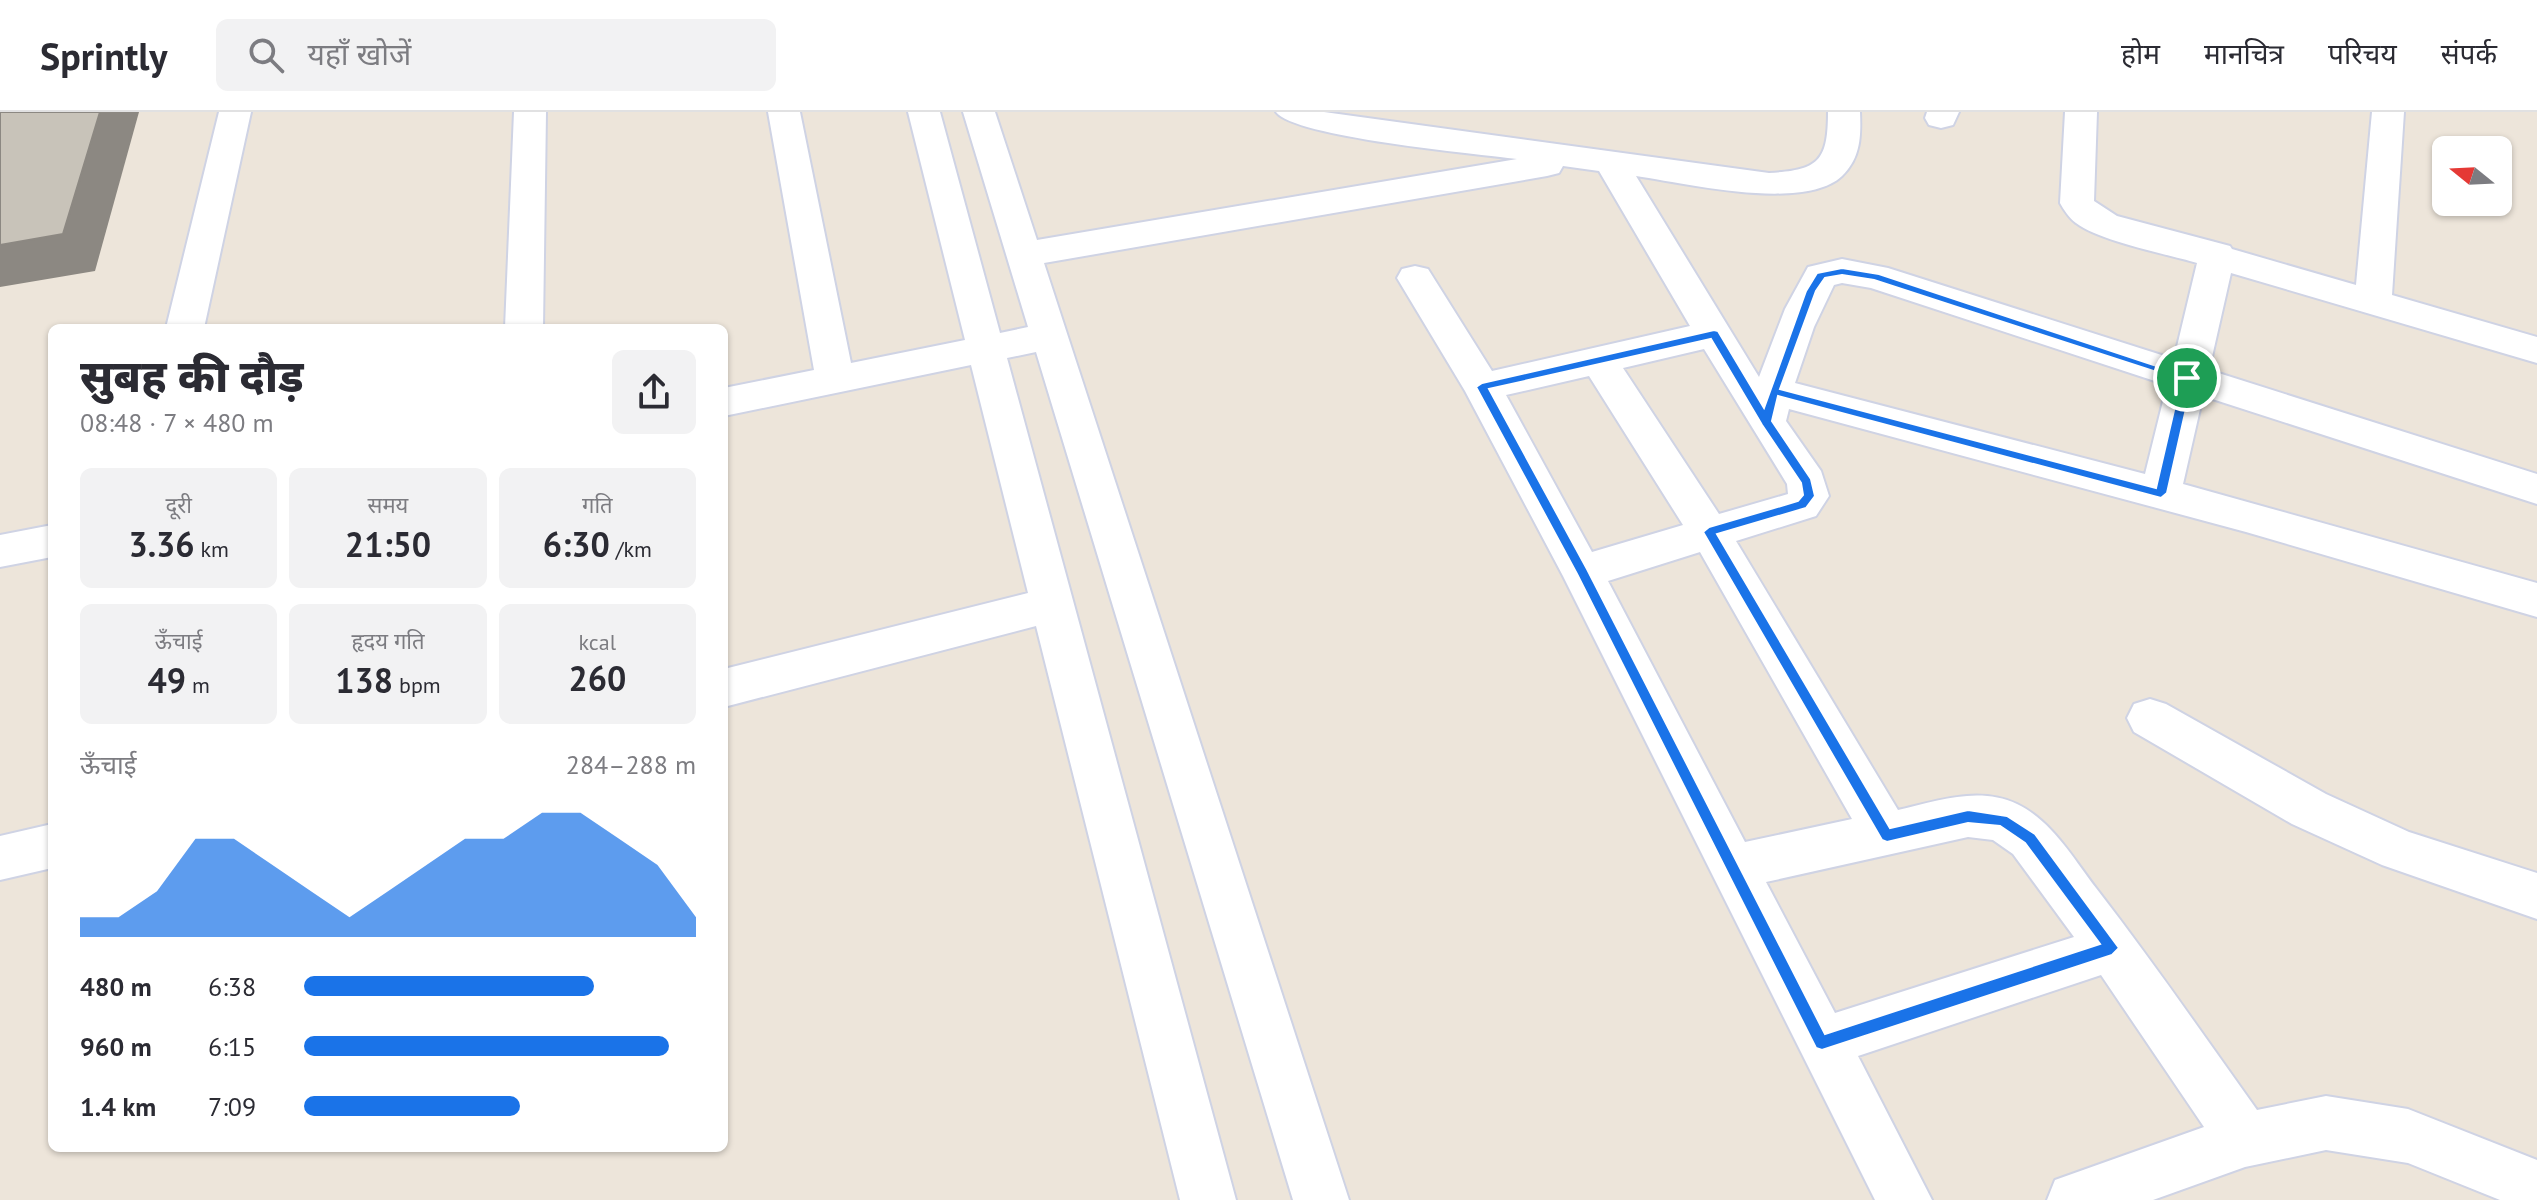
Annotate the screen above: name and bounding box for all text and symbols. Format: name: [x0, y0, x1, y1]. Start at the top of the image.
search box: [216, 19, 776, 91]
text: Sprintly: [40, 31, 168, 80]
icon: search: [244, 33, 288, 77]
text: यहाँ खोजें: [308, 34, 411, 73]
text: होम: [2121, 35, 2160, 72]
text: मानचित्र: [2204, 35, 2284, 72]
text: परिचय: [2328, 35, 2397, 72]
text: संपर्क: [2441, 35, 2497, 72]
north arrow: [2432, 136, 2512, 216]
map controls: [2432, 136, 2512, 216]
pin: [2153, 344, 2221, 412]
text: सुबह की दौड़: [80, 347, 304, 404]
button: share: [612, 350, 696, 434]
icon: arrive: [2165, 356, 2209, 400]
text: 08:48 · 7 × 480 m: [80, 406, 274, 439]
text: दूरी: [165, 491, 192, 519]
text: समय: [368, 491, 408, 519]
text: गति: [582, 491, 613, 519]
text: 3.36: [128, 522, 195, 566]
text: 21:50: [345, 522, 431, 566]
text: 6:30: [543, 522, 610, 566]
text: km: [195, 535, 229, 563]
text: /km: [610, 535, 652, 563]
text: ऊँचाई: [155, 627, 203, 655]
text: हृदय गति: [351, 627, 425, 655]
text: kcal: [579, 628, 616, 656]
text: 260: [568, 656, 626, 700]
text: 49: [148, 658, 186, 702]
text: 138: [335, 658, 393, 702]
text: m: [186, 671, 210, 699]
text: bpm: [393, 671, 441, 699]
text: ऊँचाई: [80, 748, 136, 781]
text: 284–288 m: [566, 748, 696, 781]
text: 480 m: [80, 970, 152, 1003]
text: 6:38: [208, 970, 256, 1003]
text: 960 m: [80, 1030, 152, 1063]
text: 6:15: [208, 1030, 256, 1063]
text: 1.4 km: [80, 1090, 156, 1123]
text: 7:09: [208, 1090, 256, 1123]

